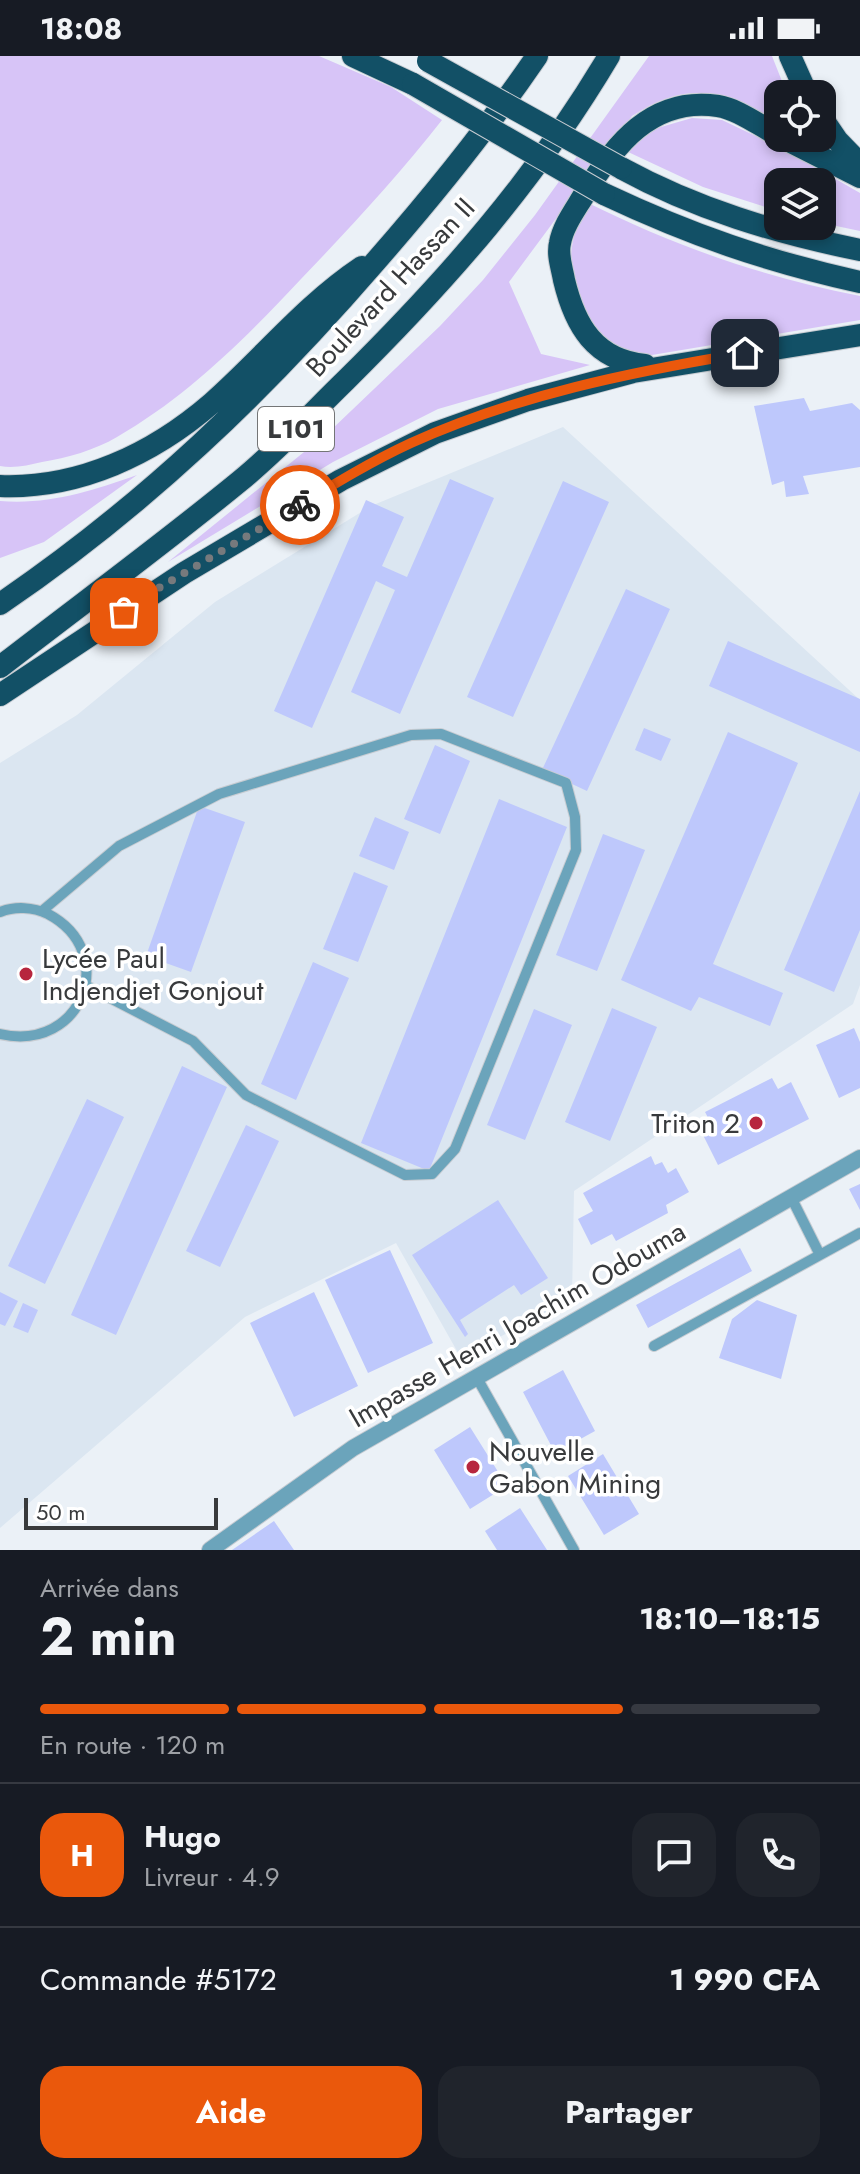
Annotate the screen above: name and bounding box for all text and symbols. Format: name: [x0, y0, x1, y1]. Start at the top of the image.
text: 18:08: [40, 7, 122, 50]
map controls: [764, 80, 836, 240]
button: locate: [764, 80, 836, 152]
button: layers: [764, 168, 836, 240]
street label: Boulevard Hassan II: [296, 188, 485, 386]
pin: [711, 319, 779, 387]
icon: home: [723, 331, 767, 375]
road number: L101: [258, 407, 334, 451]
courier: [260, 465, 340, 545]
icon: bike: [278, 483, 322, 527]
pin: [90, 578, 158, 646]
icon: bag: [102, 590, 146, 634]
place label: Lycée Paul Indjendjet Gonjout: [42, 938, 264, 1011]
marker: Lycée Paul Indjendjet Gonjout: [17, 965, 35, 983]
place label: Triton 2: [651, 1103, 740, 1144]
marker: Triton 2: [747, 1114, 765, 1132]
street label: Impasse Henri Joachim Odouma: [341, 1211, 693, 1438]
place label: Nouvelle Gabon Mining: [489, 1431, 661, 1504]
marker: Nouvelle Gabon Mining: [464, 1458, 482, 1476]
scale bar: [24, 1494, 218, 1530]
text: 50 m: [36, 1496, 85, 1528]
text: Arrivée dans: [40, 1569, 179, 1607]
text: 18:10–18:15: [639, 1597, 820, 1640]
text: 2 min: [40, 1599, 177, 1675]
text: En route · 120 m: [40, 1726, 225, 1764]
button: chat: [632, 1813, 716, 1897]
button: phone: [736, 1813, 820, 1897]
text: Hugo: [144, 1815, 221, 1858]
text: H: [70, 1834, 94, 1877]
text: Livreur · 4.9: [144, 1858, 280, 1896]
text: Commande #5172: [40, 1958, 277, 2001]
text: 1 990 CFA: [669, 1958, 820, 2001]
button: Aide: [40, 2066, 422, 2158]
button: Partager: [438, 2066, 820, 2158]

